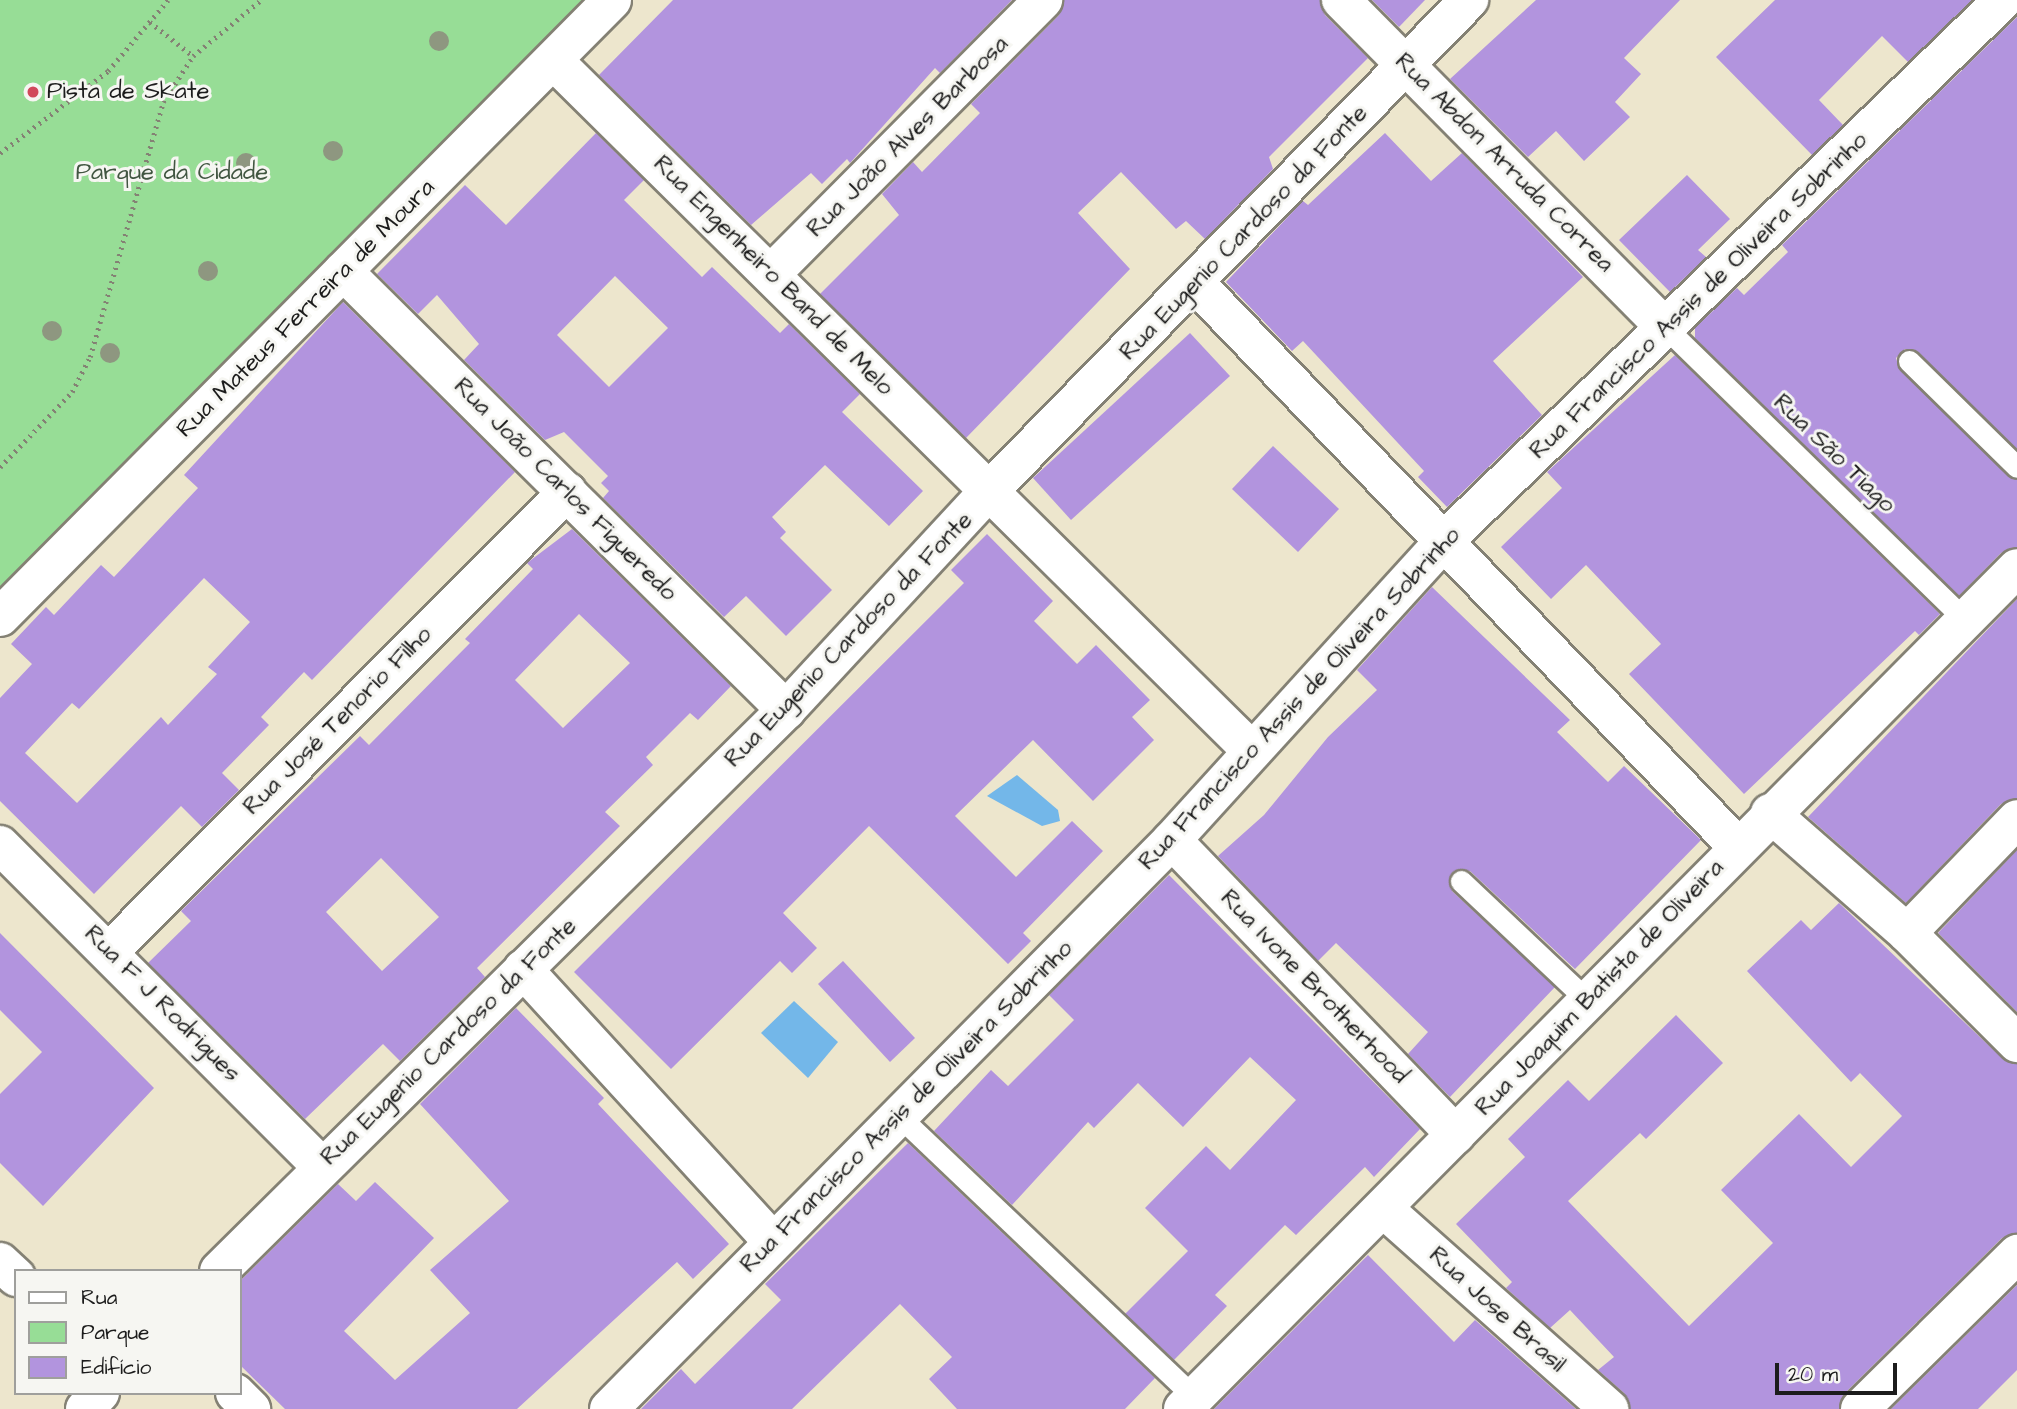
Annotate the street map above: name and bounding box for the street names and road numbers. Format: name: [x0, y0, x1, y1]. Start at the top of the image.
street label: Rua João Alves Barbosa: [801, 30, 1015, 244]
street label: Rua Abdon Arruda Correa: [1389, 48, 1619, 278]
street label: Rua Eugenio Cardoso da Fonte: [1114, 99, 1374, 367]
street label: Rua Francisco Assis de Oliveira Sobrinho: [1524, 126, 1874, 466]
street label: Rua Engenheiro Band de Melo: [647, 150, 899, 402]
street label: Rua Mateus Ferreira de Moura: [171, 174, 441, 444]
street label: Rua João Carlos Figueredo: [447, 372, 683, 608]
street label: Rua São Tiago: [1767, 389, 1901, 519]
street label: Rua Eugenio Cardoso da Fonte: [719, 506, 979, 774]
street label: Rua Francisco Assis de Oliveira Sobrinho: [1133, 522, 1467, 876]
street label: Rua José Tenorio Filho: [238, 621, 438, 821]
street label: Rua Joaquim Batista de Oliveira: [1470, 854, 1730, 1122]
street label: Rua Ivone Brotherhood: [1214, 884, 1414, 1090]
street label: Rua Eugenio Cardoso da Fonte: [315, 912, 583, 1172]
street label: Rua F J Rodrigues: [78, 920, 246, 1088]
street label: Rua Francisco Assis de Oliveira Sobrinho: [735, 935, 1079, 1279]
street label: Rua Jose Brasil: [1423, 1241, 1571, 1379]

